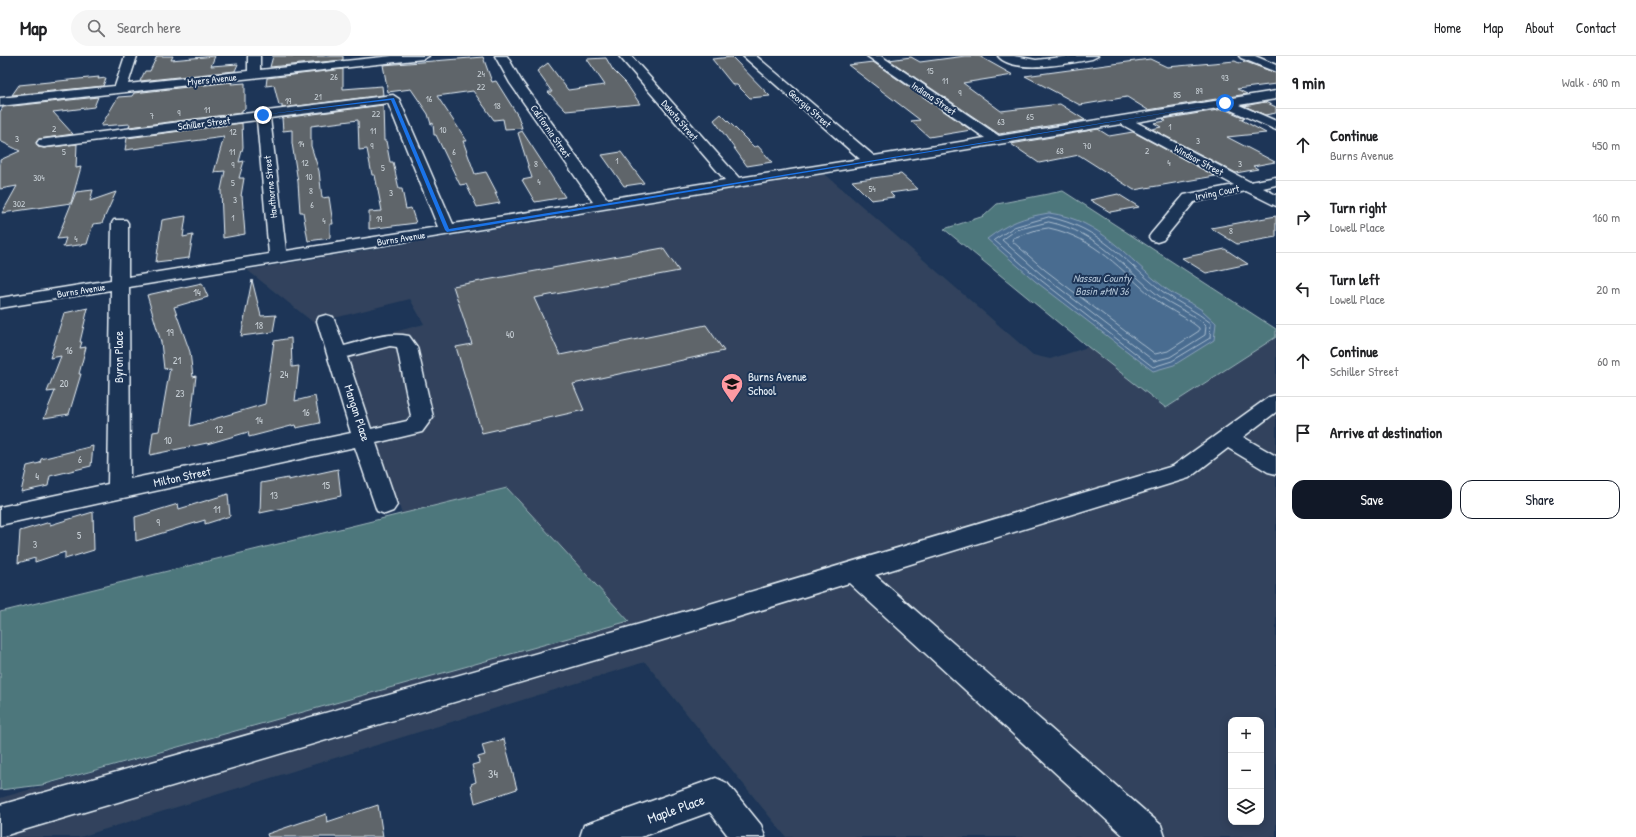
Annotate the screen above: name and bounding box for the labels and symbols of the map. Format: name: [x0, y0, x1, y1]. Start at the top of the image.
house number: 15: [926, 65, 934, 77]
house number: 24: [477, 68, 485, 80]
street label: Myers Avenue: [187, 70, 237, 89]
house number: 26: [330, 71, 338, 83]
house number: 93: [1221, 72, 1229, 84]
house number: 11: [942, 75, 948, 87]
street label: Indiana Street: [909, 79, 959, 118]
house number: 22: [477, 81, 486, 93]
house number: 89: [1195, 85, 1203, 97]
street label: Georgia Street: [785, 86, 834, 131]
house number: 9: [958, 87, 962, 99]
house number: 85: [1173, 89, 1181, 101]
house number: 21: [314, 91, 322, 103]
house number: 16: [426, 93, 433, 105]
route start: [1216, 94, 1234, 112]
house number: 19: [285, 95, 292, 107]
street label: Dakota Street: [658, 97, 701, 144]
house number: 18: [493, 100, 501, 112]
street label: California Street: [527, 102, 574, 161]
house number: 11: [204, 104, 210, 116]
route end: [254, 106, 272, 124]
house number: 9: [177, 107, 181, 119]
house number: 22: [372, 108, 381, 120]
house number: 7: [150, 110, 155, 122]
house number: 65: [1026, 111, 1034, 123]
street label: Schiller Street: [177, 114, 232, 133]
house number: 63: [997, 116, 1005, 128]
house number: 1: [1168, 121, 1172, 133]
house number: 2: [52, 123, 57, 135]
house number: 10: [439, 124, 447, 136]
house number: 11: [370, 125, 376, 137]
house number: 12: [229, 126, 238, 138]
house number: 3: [15, 133, 19, 145]
house number: 3: [1196, 135, 1200, 147]
house number: 14: [298, 138, 305, 150]
house number: 9: [370, 140, 374, 152]
house number: 70: [1083, 140, 1091, 152]
street label: Windsor Street: [1172, 142, 1226, 179]
house number: 68: [1056, 145, 1064, 157]
house number: 2: [1145, 145, 1150, 157]
house number: 5: [62, 146, 66, 158]
house number: 11: [229, 146, 235, 158]
house number: 6: [452, 146, 456, 158]
street label: Hawthorne Street: [261, 154, 280, 219]
house number: 1: [615, 155, 619, 167]
house number: 12: [301, 157, 310, 169]
house number: 4: [1167, 157, 1171, 169]
house number: 8: [534, 158, 538, 170]
house number: 3: [1238, 158, 1242, 170]
house number: 9: [231, 159, 235, 171]
house number: 5: [381, 162, 385, 174]
house number: 10: [305, 171, 313, 183]
house number: 304: [33, 172, 45, 184]
house number: 4: [537, 176, 541, 188]
house number: 5: [231, 177, 235, 189]
street label: Irving Court: [1194, 182, 1241, 203]
house number: 54: [868, 183, 876, 195]
house number: 8: [309, 185, 313, 197]
house number: 3: [389, 187, 393, 199]
house number: 3: [233, 194, 237, 206]
house number: 302: [13, 198, 26, 210]
house number: 6: [310, 199, 314, 211]
house number: 1: [231, 212, 235, 224]
house number: 19: [376, 213, 383, 225]
house number: 4: [322, 215, 326, 227]
house number: 8: [1229, 225, 1233, 237]
street label: Burns Avenue: [376, 228, 426, 249]
house number: 4: [74, 233, 78, 245]
water label: Nassau County Basin #MN 36: [1073, 271, 1132, 298]
street label: Burns Avenue: [56, 280, 106, 301]
house number: 14: [193, 286, 201, 299]
house number: 18: [255, 319, 263, 332]
house number: 19: [166, 326, 174, 339]
house number: 40: [506, 328, 515, 341]
street label: Byron Place: [110, 331, 127, 383]
house number: 16: [65, 344, 73, 357]
house number: 21: [173, 354, 182, 367]
house number: 24: [280, 368, 288, 381]
place label: Burns Avenue School: [748, 368, 807, 399]
school or university icon: Burns Avenue School: [719, 371, 745, 404]
house number: 20: [59, 377, 69, 390]
street label: Mangan Place: [340, 382, 375, 444]
house number: 23: [175, 387, 185, 400]
house number: 16: [302, 406, 310, 419]
house number: 14: [255, 414, 263, 427]
house number: 12: [215, 423, 223, 436]
house number: 10: [164, 434, 173, 447]
house number: 6: [78, 453, 82, 466]
street label: Milton Street: [152, 462, 213, 491]
house number: 4: [35, 470, 39, 483]
house number: 15: [322, 479, 331, 492]
house number: 13: [270, 489, 279, 502]
house number: 11: [213, 503, 221, 516]
house number: 9: [156, 516, 160, 529]
house number: 5: [77, 529, 82, 542]
house number: 3: [33, 538, 38, 551]
house number: 34: [488, 765, 498, 782]
street label: Maple Place: [645, 789, 708, 829]

